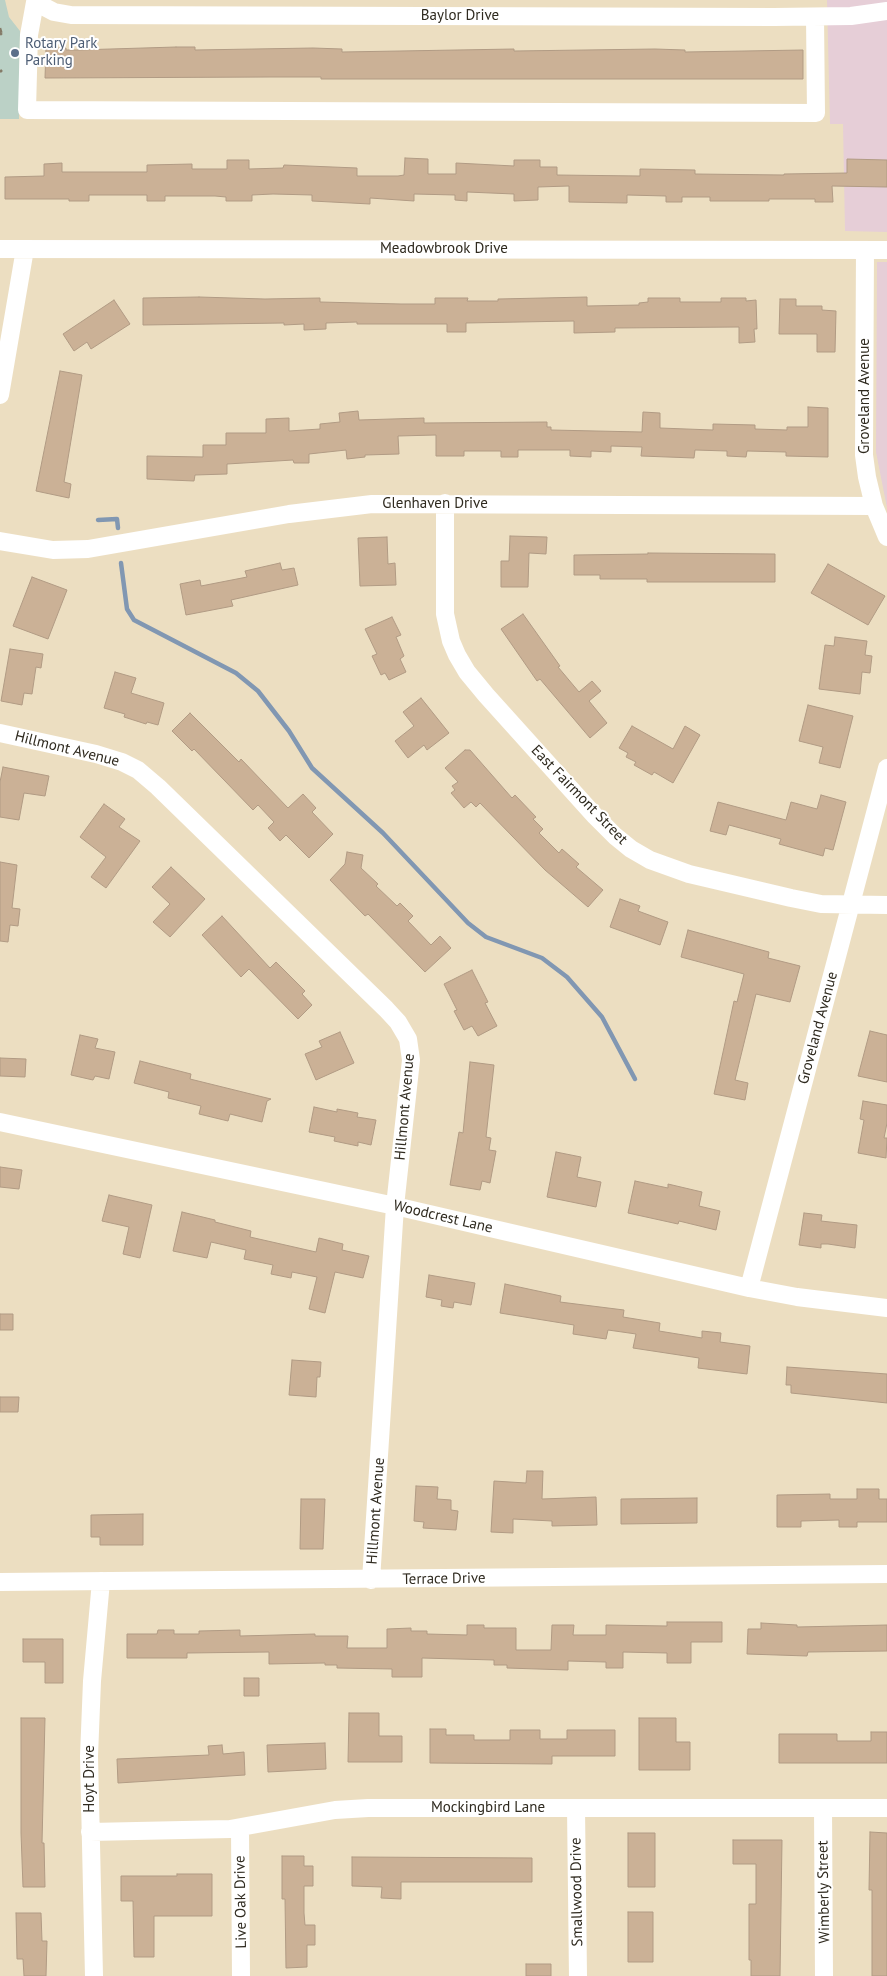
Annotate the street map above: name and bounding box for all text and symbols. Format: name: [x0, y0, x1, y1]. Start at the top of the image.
street label: Baylor Drive: [421, 7, 499, 25]
place label: Rotary Park Parking: [25, 35, 97, 70]
marker: Rotary Park Parking: [9, 47, 21, 59]
street label: Meadowbrook Drive: [380, 240, 508, 258]
street label: Groveland Avenue: [856, 338, 874, 454]
street label: Glenhaven Drive: [382, 495, 488, 513]
street label: Hillmont Avenue: [13, 727, 121, 771]
street label: East Fairmont Street: [527, 742, 631, 848]
street label: Groveland Avenue: [794, 970, 842, 1086]
street label: Hillmont Avenue: [391, 1053, 419, 1161]
street label: Woodcrest Lane: [392, 1197, 494, 1237]
street label: Hillmont Avenue: [363, 1457, 389, 1565]
street label: Terrace Drive: [402, 1569, 486, 1589]
street label: Hoyt Drive: [81, 1745, 99, 1813]
street label: Mockingbird Lane: [431, 1799, 545, 1817]
street label: Smallwood Drive: [567, 1837, 587, 1947]
street label: Wimberly Street: [814, 1840, 834, 1944]
street label: Live Oak Drive: [231, 1855, 251, 1949]

